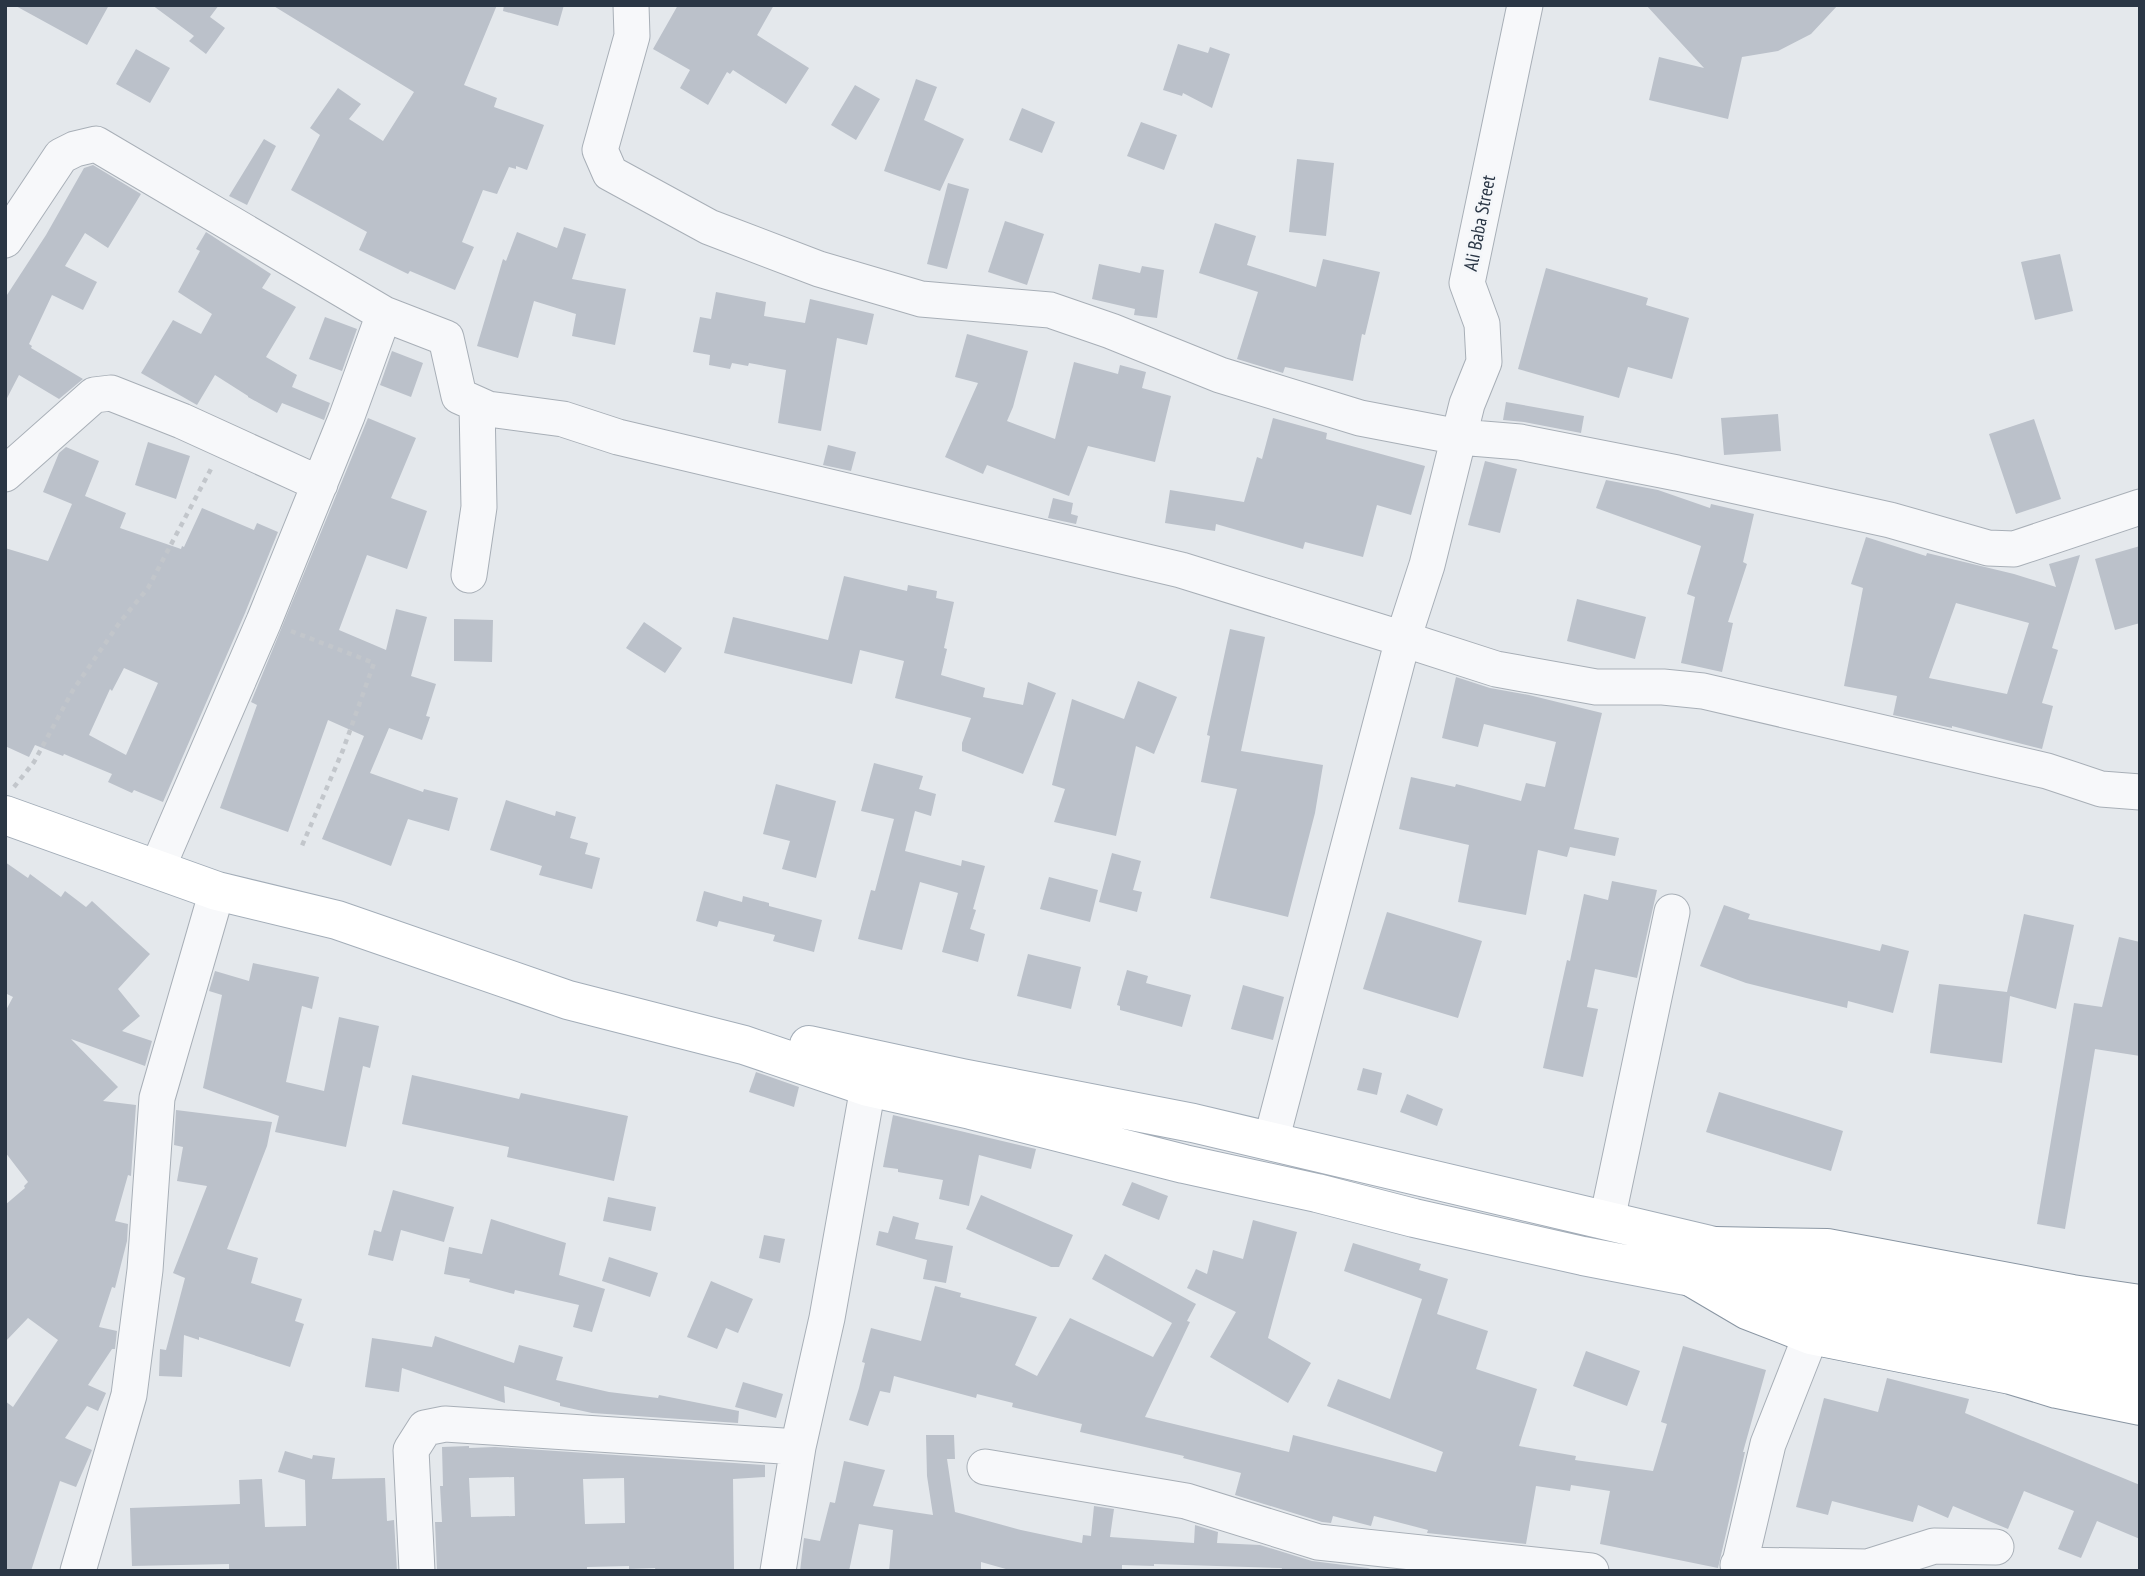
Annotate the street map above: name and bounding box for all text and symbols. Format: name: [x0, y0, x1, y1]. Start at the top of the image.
street label: Ali Baba Street: [1458, 172, 1500, 273]

